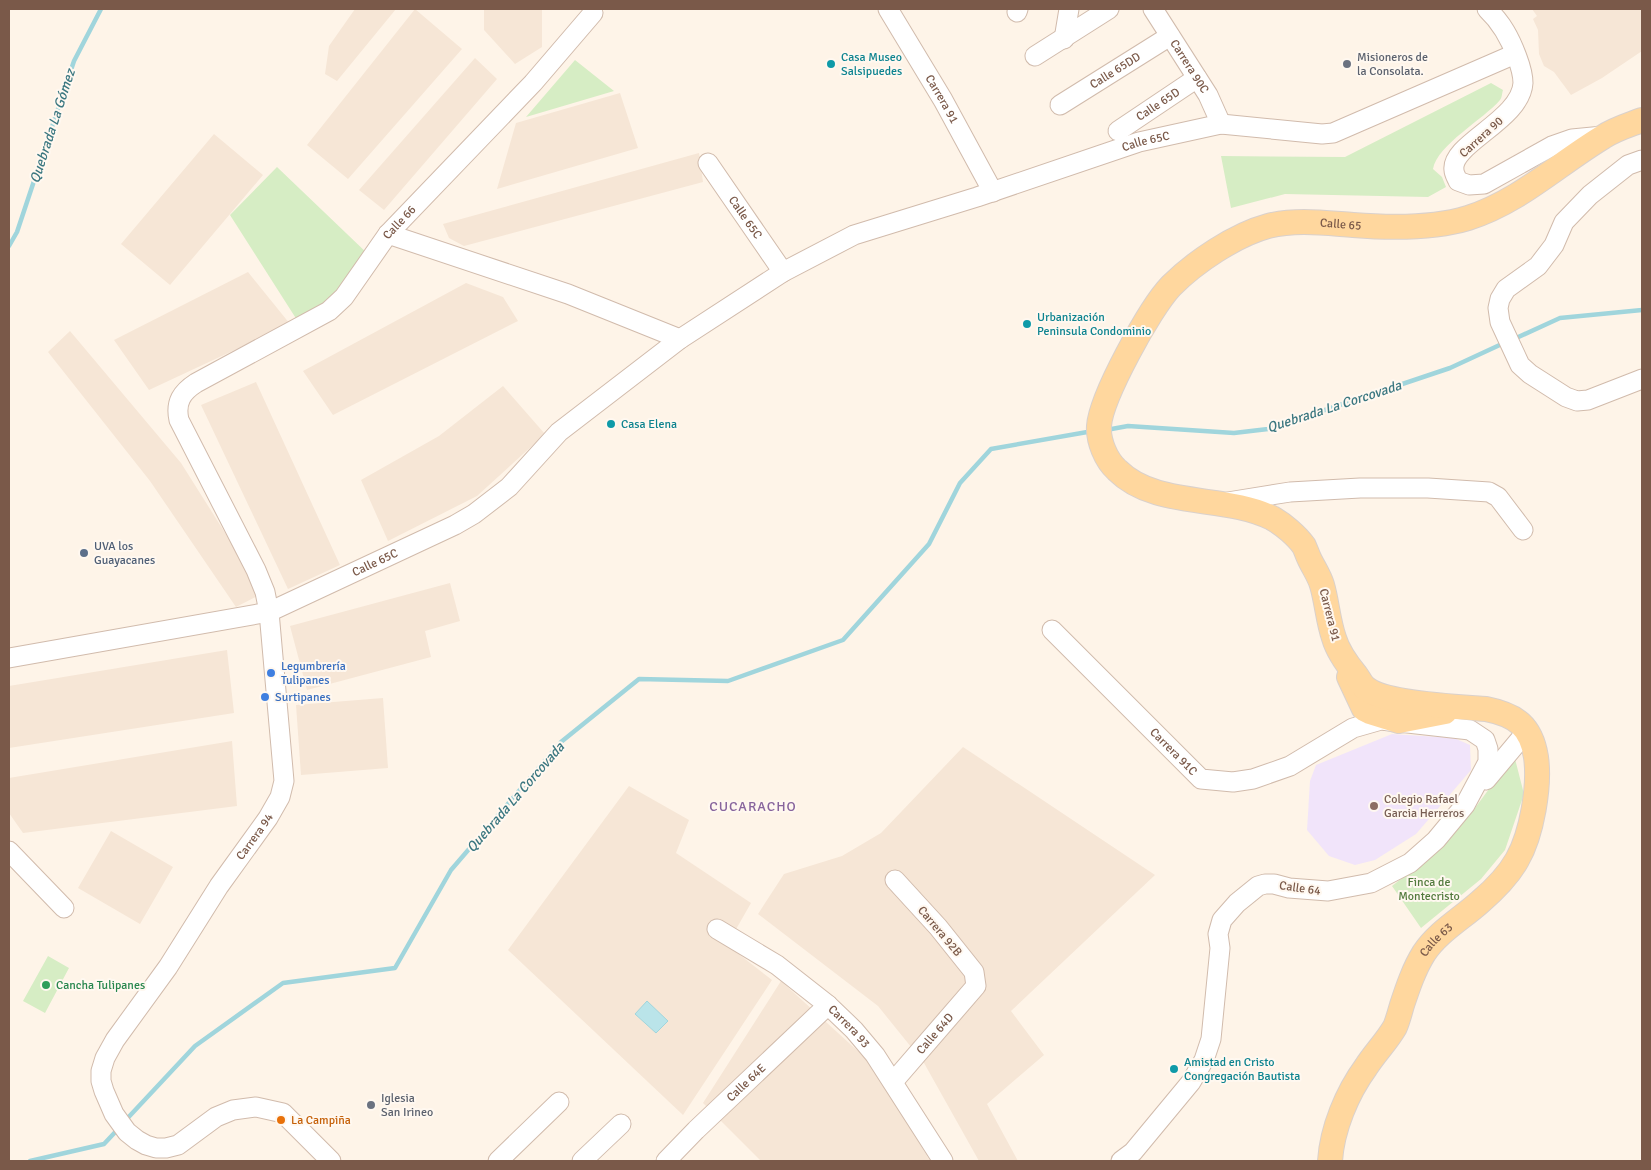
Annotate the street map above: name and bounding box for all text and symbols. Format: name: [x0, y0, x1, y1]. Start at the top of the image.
street label: Carrera 90C: [1166, 37, 1212, 96]
street label: Calle 65DD: [1087, 49, 1144, 92]
place label: Casa Museo Salsipuedes: [841, 50, 902, 79]
place label: Misioneros de la Consolata.: [1357, 50, 1428, 79]
marker: Casa Museo Salsipuedes: [825, 58, 837, 70]
marker: Misioneros de la Consolata.: [1341, 58, 1353, 70]
water label: Quebrada La Gómez: [26, 65, 79, 185]
street label: Carrera 91: [922, 72, 961, 126]
street label: Calle 65D: [1133, 85, 1183, 125]
street label: Carrera 90: [1456, 114, 1506, 161]
street label: Calle 65C: [1120, 128, 1171, 155]
street label: Calle 65C: [725, 193, 765, 242]
street label: Calle 66: [380, 202, 420, 242]
street label: Calle 65: [1319, 216, 1362, 234]
place label: Urbanización Peninsula Condominio: [1037, 310, 1151, 339]
marker: Urbanización Peninsula Condominio: [1021, 318, 1033, 330]
water label: Quebrada La Corcovada: [1265, 376, 1404, 436]
place label: Casa Elena: [621, 417, 677, 432]
marker: Casa Elena: [605, 418, 617, 430]
place label: UVA los Guayacanes: [94, 539, 155, 568]
street label: Calle 65C: [350, 546, 401, 580]
marker: UVA los Guayacanes: [78, 547, 90, 559]
street label: Carrera 91: [1316, 587, 1343, 643]
place label: Legumbrería Tulipanes: [281, 659, 346, 688]
marker: Legumbrería Tulipanes: [265, 667, 277, 679]
place label: Surtipanes: [275, 690, 331, 705]
marker: Surtipanes: [259, 691, 271, 703]
street label: Carrera 91C: [1146, 725, 1200, 779]
water label: Quebrada La Corcovada: [463, 738, 568, 856]
place label: Colegio Rafael Garcia Herreros: [1384, 792, 1464, 821]
district label: CUCARACHO: [709, 798, 797, 815]
marker: Colegio Rafael Garcia Herreros: [1368, 800, 1380, 812]
street label: Carrera 94: [233, 811, 277, 863]
park label: Finca de Montecristo: [1398, 875, 1460, 904]
street label: Calle 64: [1278, 878, 1322, 899]
street label: Carrera 92B: [914, 903, 965, 960]
street label: Calle 63: [1417, 920, 1456, 960]
place label: Cancha Tulipanes: [56, 978, 145, 993]
marker: Cancha Tulipanes: [40, 979, 52, 991]
street label: Carrera 93: [825, 1002, 873, 1051]
street label: Calle 64D: [913, 1010, 957, 1058]
place label: Amistad en Cristo Congregación Bautista: [1184, 1055, 1300, 1084]
street label: Calle 64E: [724, 1061, 769, 1105]
marker: Amistad en Cristo Congregación Bautista: [1168, 1063, 1180, 1075]
place label: Iglesia San Irineo: [381, 1091, 433, 1120]
marker: Iglesia San Irineo: [365, 1099, 377, 1111]
place label: La Campiña: [291, 1113, 351, 1128]
marker: La Campiña: [275, 1114, 287, 1126]

